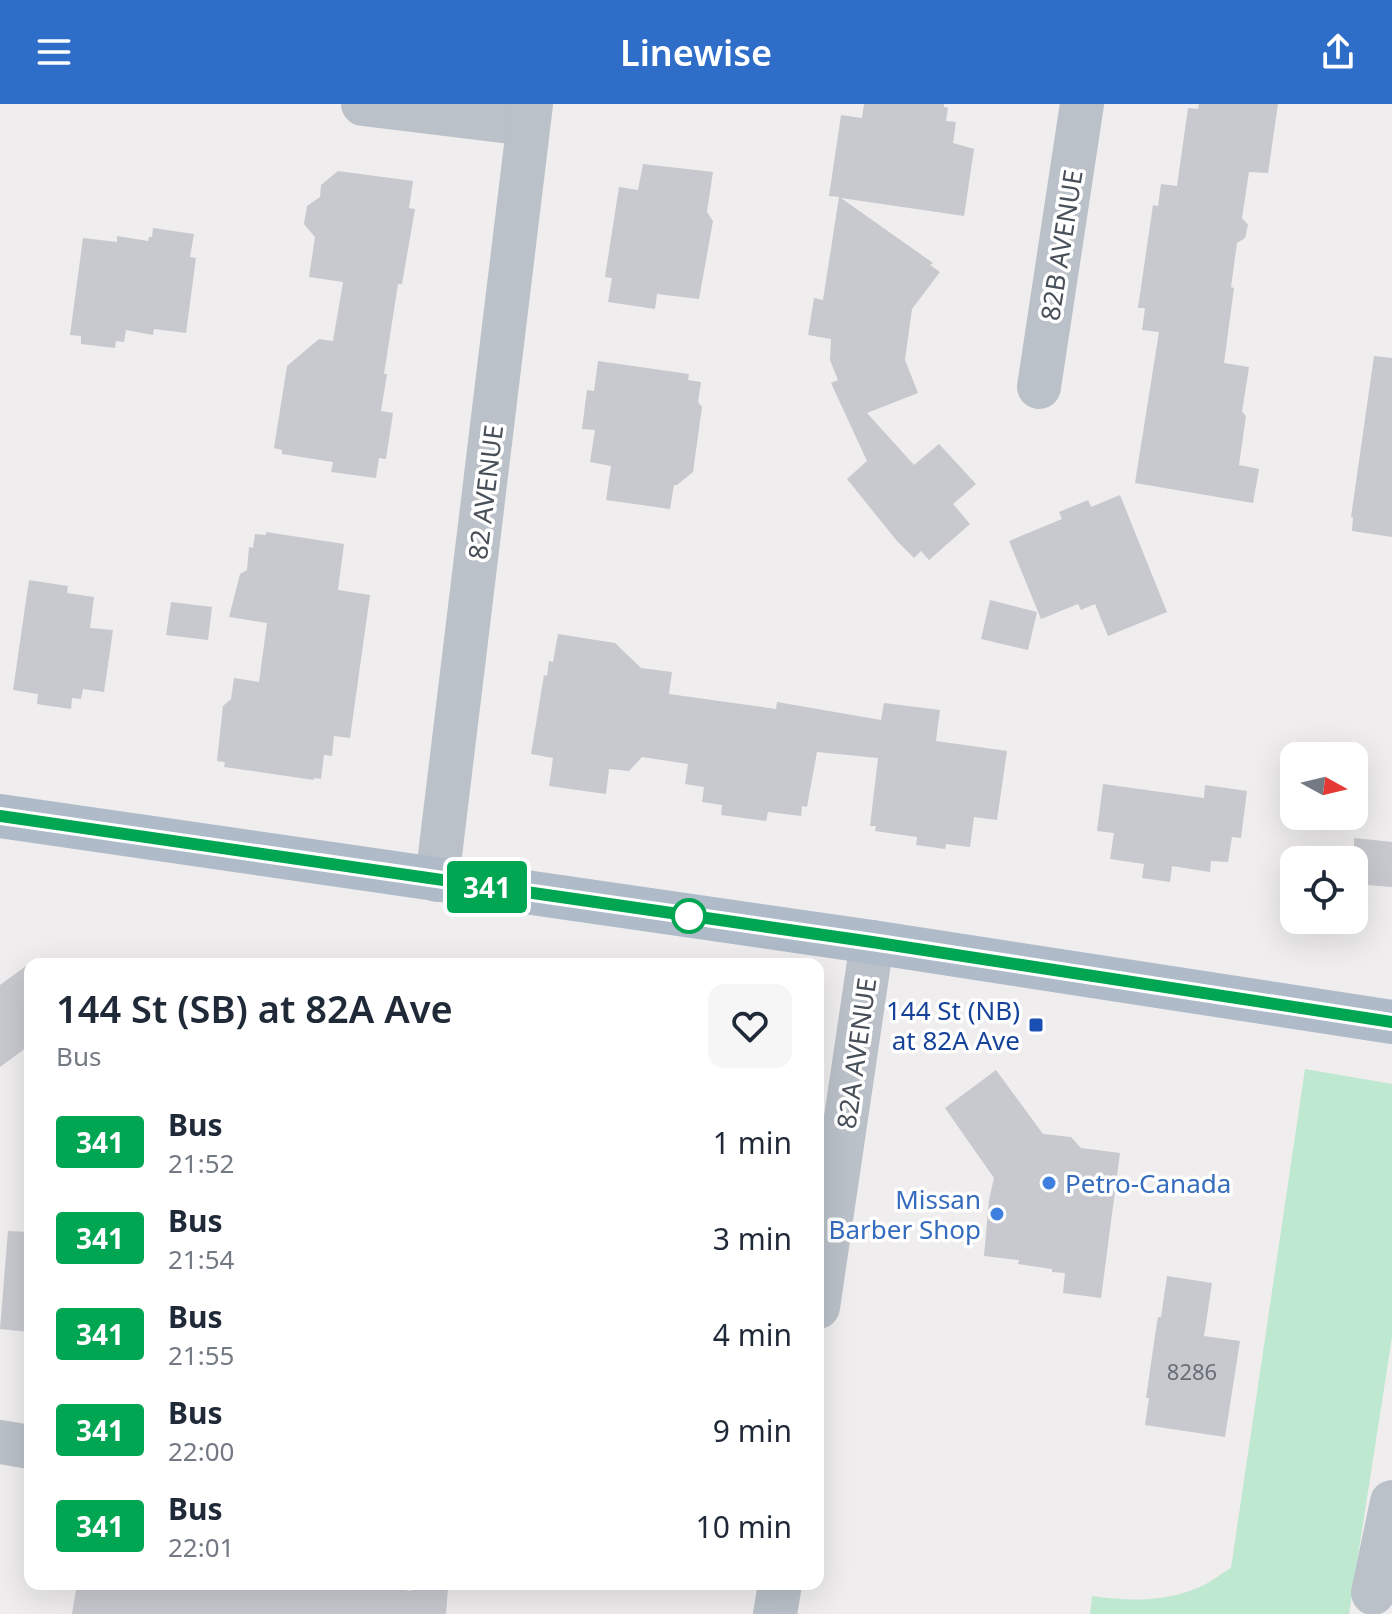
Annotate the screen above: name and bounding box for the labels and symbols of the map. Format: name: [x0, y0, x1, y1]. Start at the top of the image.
street label: 82B AVENUE: [1031, 167, 1091, 323]
street label: 82 AVENUE: [459, 423, 511, 561]
north arrow: [1280, 742, 1368, 830]
line badge: 341: [441, 861, 533, 913]
unlabelled marker: [672, 899, 706, 933]
street label: 82A AVENUE: [828, 975, 884, 1131]
place label: 144 St (NB) at 82A Ave: [886, 992, 1020, 1058]
marker: 144 St (NB) at 82A Ave: [1027, 1016, 1045, 1034]
place label: Petro-Canada: [1065, 1165, 1231, 1201]
marker: Petro-Canada: [1040, 1174, 1058, 1192]
place label: Missan Barber Shop: [829, 1181, 981, 1247]
marker: Missan Barber Shop: [988, 1205, 1006, 1223]
house number: 8286: [1167, 1356, 1217, 1386]

